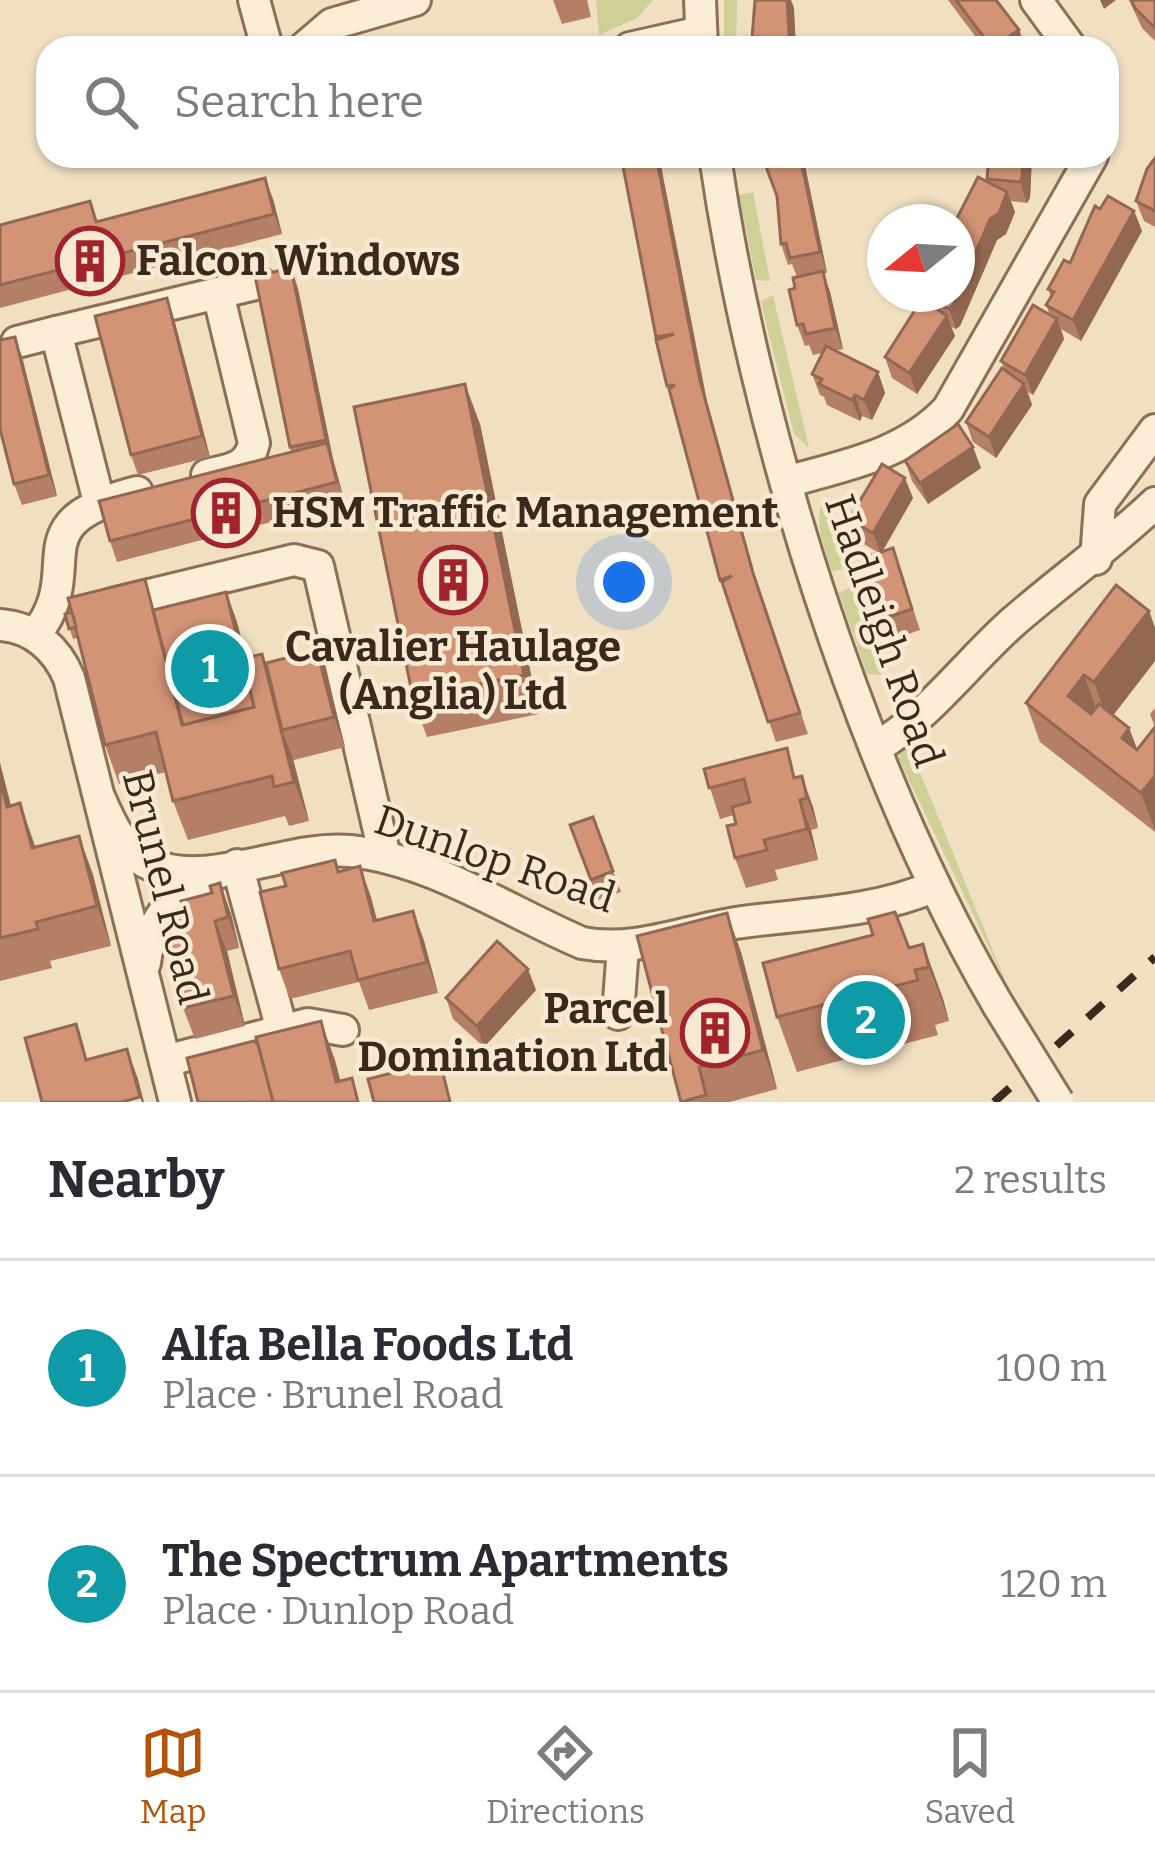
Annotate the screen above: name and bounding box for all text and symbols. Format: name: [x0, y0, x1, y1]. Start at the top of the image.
search box: [36, 36, 1119, 168]
icon: search: [78, 69, 144, 135]
text: Search here: [174, 75, 424, 129]
north arrow: [867, 204, 975, 312]
building icon: Falcon Windows: [55, 226, 125, 296]
place label: Falcon Windows: [136, 236, 460, 286]
building icon: HSM Traffic Management: [191, 478, 261, 548]
place label: HSM Traffic Management: [272, 488, 779, 538]
street label: Hadleigh Road: [814, 488, 954, 774]
building icon: Cavalier Haulage (Anglia) Ltd: [418, 545, 488, 615]
your location: [594, 552, 654, 612]
place label: Cavalier Haulage (Anglia) Ltd: [285, 622, 621, 720]
pin: 1: [171, 624, 249, 714]
street label: Brunel Road: [112, 765, 218, 1009]
street label: Dunlop Road: [368, 795, 622, 923]
pin: 2: [827, 975, 905, 1065]
place label: Parcel Domination Ltd: [357, 984, 668, 1082]
building icon: Parcel Domination Ltd: [680, 998, 750, 1068]
text: Nearby: [48, 1149, 224, 1211]
text: 2 results: [954, 1157, 1107, 1203]
text: Alfa Bella Foods Ltd: [162, 1318, 573, 1372]
text: 1: [79, 1345, 95, 1391]
text: 100 m: [996, 1345, 1107, 1391]
text: Place · Brunel Road: [162, 1372, 504, 1418]
text: The Spectrum Apartments: [162, 1534, 729, 1588]
text: 2: [76, 1561, 98, 1607]
text: 120 m: [1000, 1561, 1107, 1607]
text: Place · Dunlop Road: [162, 1588, 514, 1634]
tab: Map: [140, 1720, 206, 1832]
tab: Directions: [486, 1720, 645, 1832]
tab: Saved: [925, 1720, 1015, 1832]

